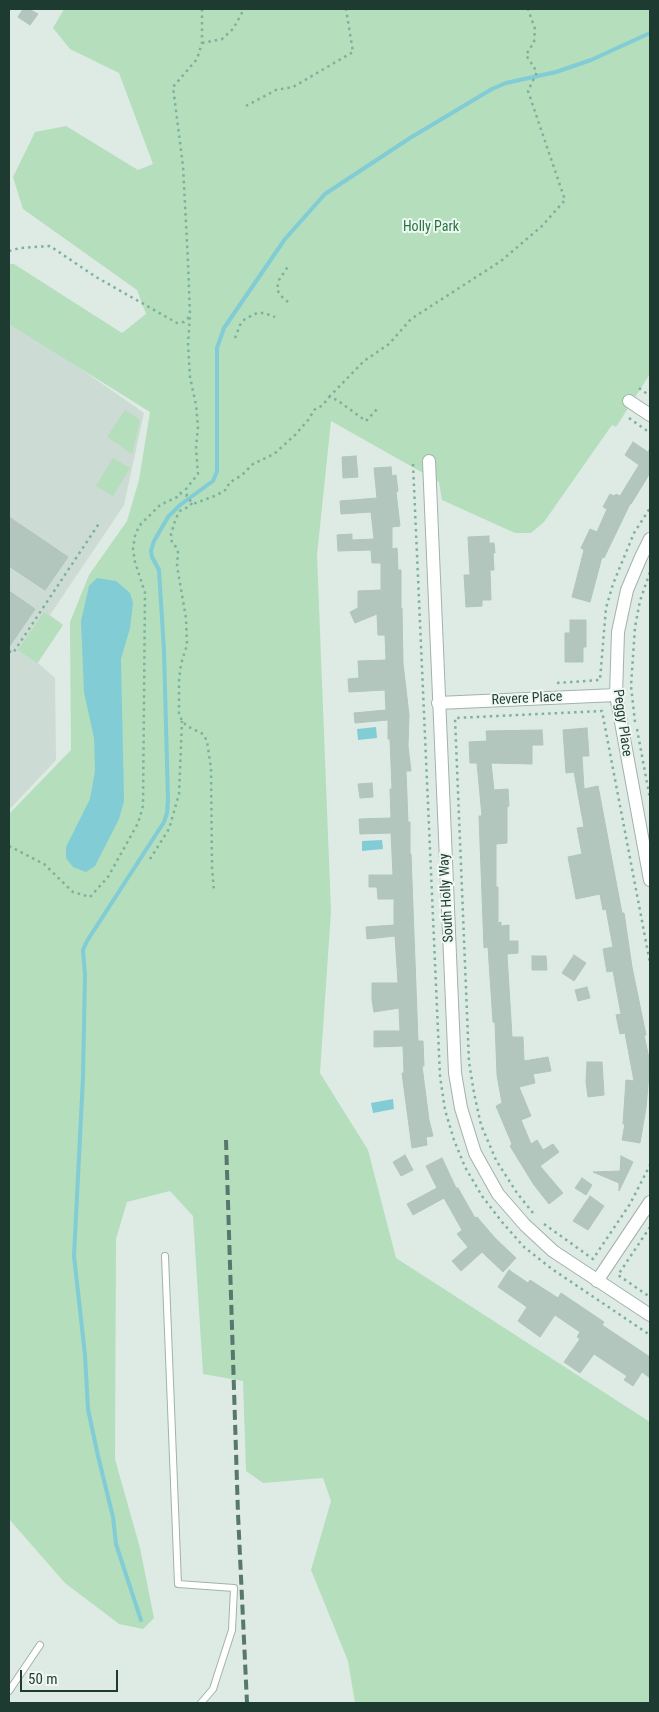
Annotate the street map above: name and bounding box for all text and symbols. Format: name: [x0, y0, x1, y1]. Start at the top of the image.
park label: Holly Park: [403, 219, 459, 235]
street label: Peggy Place: [609, 688, 635, 758]
street label: Revere Place: [491, 689, 563, 709]
street label: South Holly Way: [436, 853, 458, 943]
scale bar: [22, 1660, 120, 1692]
text: 50 m: [28, 1670, 58, 1688]

